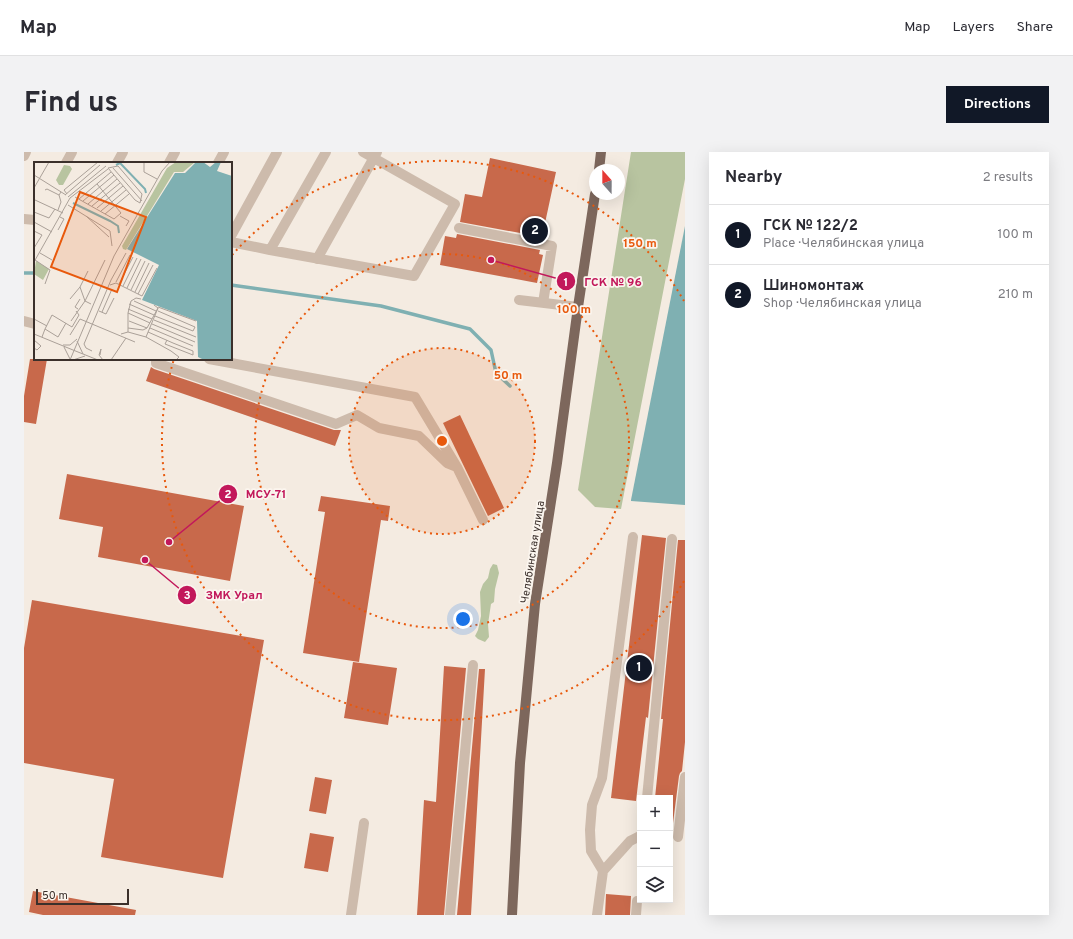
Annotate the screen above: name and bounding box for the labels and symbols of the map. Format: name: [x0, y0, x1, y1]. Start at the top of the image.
inset map: [34, 162, 232, 360]
north arrow: [589, 164, 625, 200]
pin: 2: [522, 216, 548, 246]
text: 150 m: [623, 236, 657, 252]
callout: ГСК № 96: [556, 269, 650, 293]
text: 1: [564, 275, 568, 291]
text: ГСК № 96: [584, 275, 642, 291]
text: 100 m: [557, 302, 591, 318]
text: 50 m: [494, 368, 522, 384]
centre of rings: [435, 434, 449, 448]
callout: МСУ-71: [218, 482, 294, 506]
text: 2: [224, 487, 232, 503]
text: МСУ-71: [246, 487, 286, 503]
street label: Челябинская улица: [518, 500, 548, 605]
callout: ЗМК Урал: [177, 583, 271, 607]
text: 3: [183, 588, 191, 604]
text: ЗМК Урал: [205, 588, 263, 604]
your location: [453, 609, 473, 629]
pin: 1: [626, 653, 652, 683]
scale bar: [36, 887, 129, 906]

